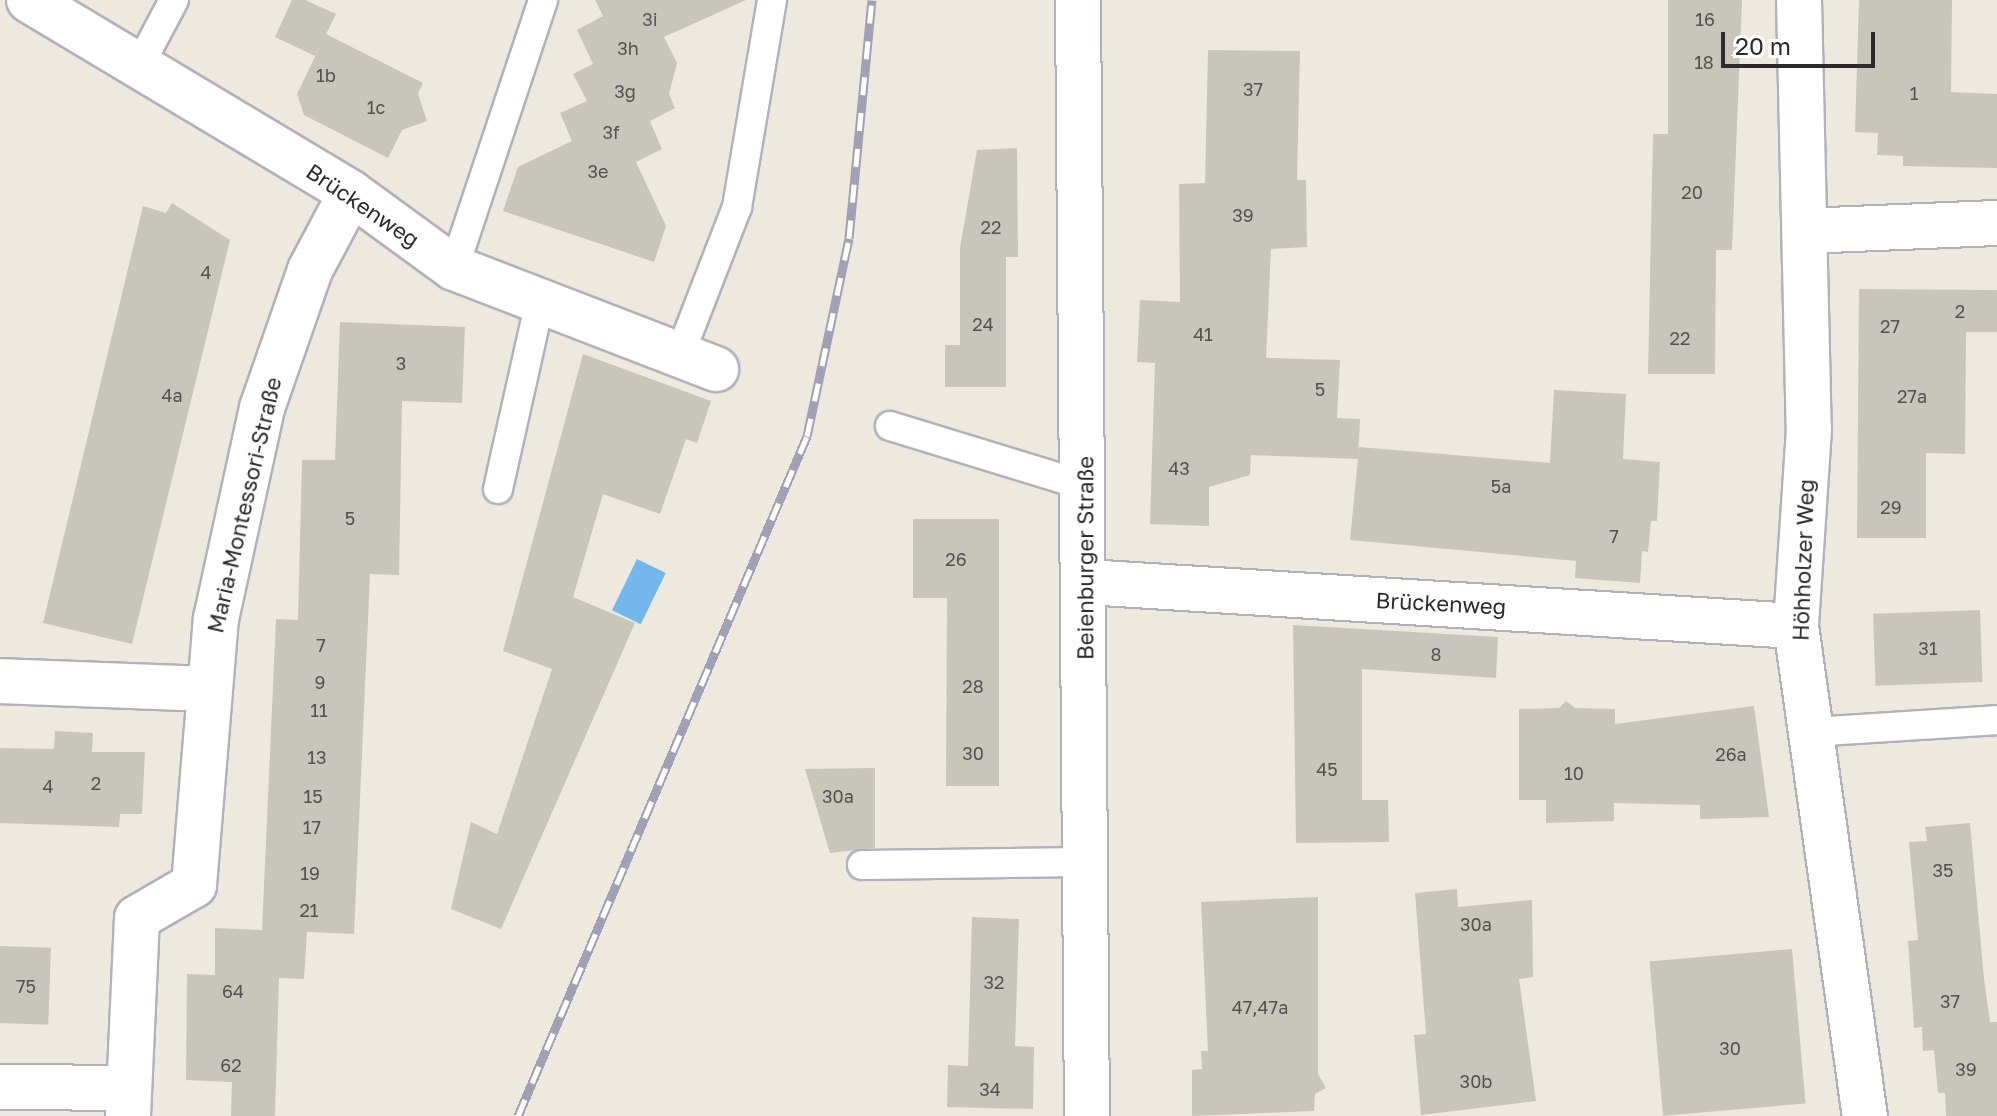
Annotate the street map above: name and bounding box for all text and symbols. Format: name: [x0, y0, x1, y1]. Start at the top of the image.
house number: 3i: [642, 8, 658, 30]
house number: 16: [1695, 8, 1715, 30]
scale bar: [1725, 16, 1879, 66]
text: 20 m: [1735, 31, 1791, 60]
house number: 3h: [617, 37, 639, 59]
house number: 18: [1694, 51, 1714, 73]
house number: 1b: [316, 64, 336, 86]
house number: 37: [1243, 78, 1263, 100]
house number: 3g: [614, 80, 636, 102]
house number: 1: [1910, 82, 1918, 104]
house number: 1c: [367, 96, 385, 118]
house number: 3f: [602, 121, 620, 143]
street label: Brückenweg: [301, 158, 425, 252]
house number: 3e: [588, 160, 608, 182]
house number: 20: [1681, 181, 1703, 203]
house number: 39: [1232, 204, 1254, 226]
house number: 22: [981, 216, 1001, 238]
house number: 4: [201, 261, 211, 283]
house number: 2: [1955, 300, 1965, 322]
house number: 24: [972, 313, 994, 335]
house number: 27: [1880, 315, 1900, 337]
house number: 41: [1193, 323, 1213, 345]
house number: 22: [1670, 327, 1690, 349]
house number: 3: [396, 352, 406, 374]
street label: Maria-Montessori-Straße: [202, 375, 286, 635]
house number: 5: [1315, 378, 1325, 400]
house number: 4a: [161, 384, 183, 406]
house number: 27a: [1897, 385, 1927, 407]
street label: Beienburger Straße: [1072, 456, 1098, 660]
house number: 43: [1168, 457, 1190, 479]
house number: 5a: [1491, 475, 1511, 497]
street label: Höhholzer Weg: [1787, 479, 1819, 641]
house number: 29: [1880, 496, 1902, 518]
house number: 5: [345, 507, 355, 529]
house number: 7: [1609, 525, 1619, 547]
house number: 26: [945, 548, 967, 570]
street label: Brückenweg: [1375, 586, 1507, 620]
house number: 7: [316, 634, 326, 656]
house number: 31: [1918, 637, 1938, 659]
house number: 8: [1431, 643, 1441, 665]
house number: 9: [315, 671, 325, 693]
house number: 28: [962, 675, 984, 697]
house number: 11: [310, 699, 328, 721]
house number: 30: [962, 742, 984, 764]
house number: 26a: [1715, 743, 1747, 765]
house number: 13: [307, 746, 327, 768]
house number: 45: [1316, 758, 1338, 780]
house number: 10: [1564, 762, 1584, 784]
house number: 2: [91, 772, 101, 794]
house number: 4: [43, 775, 53, 797]
house number: 15: [303, 785, 323, 807]
house number: 30a: [822, 785, 854, 807]
house number: 17: [303, 816, 321, 838]
house number: 35: [1933, 859, 1953, 881]
house number: 19: [300, 862, 320, 884]
house number: 21: [299, 899, 319, 921]
house number: 30a: [1460, 913, 1492, 935]
house number: 32: [984, 971, 1004, 993]
house number: 75: [16, 975, 36, 997]
house number: 64: [222, 980, 244, 1002]
house number: 37: [1940, 990, 1960, 1012]
house number: 47,47a: [1232, 996, 1288, 1018]
house number: 30: [1719, 1037, 1741, 1059]
house number: 62: [220, 1054, 242, 1076]
house number: 39: [1955, 1058, 1977, 1080]
house number: 30b: [1460, 1070, 1492, 1092]
house number: 34: [979, 1078, 1001, 1100]

